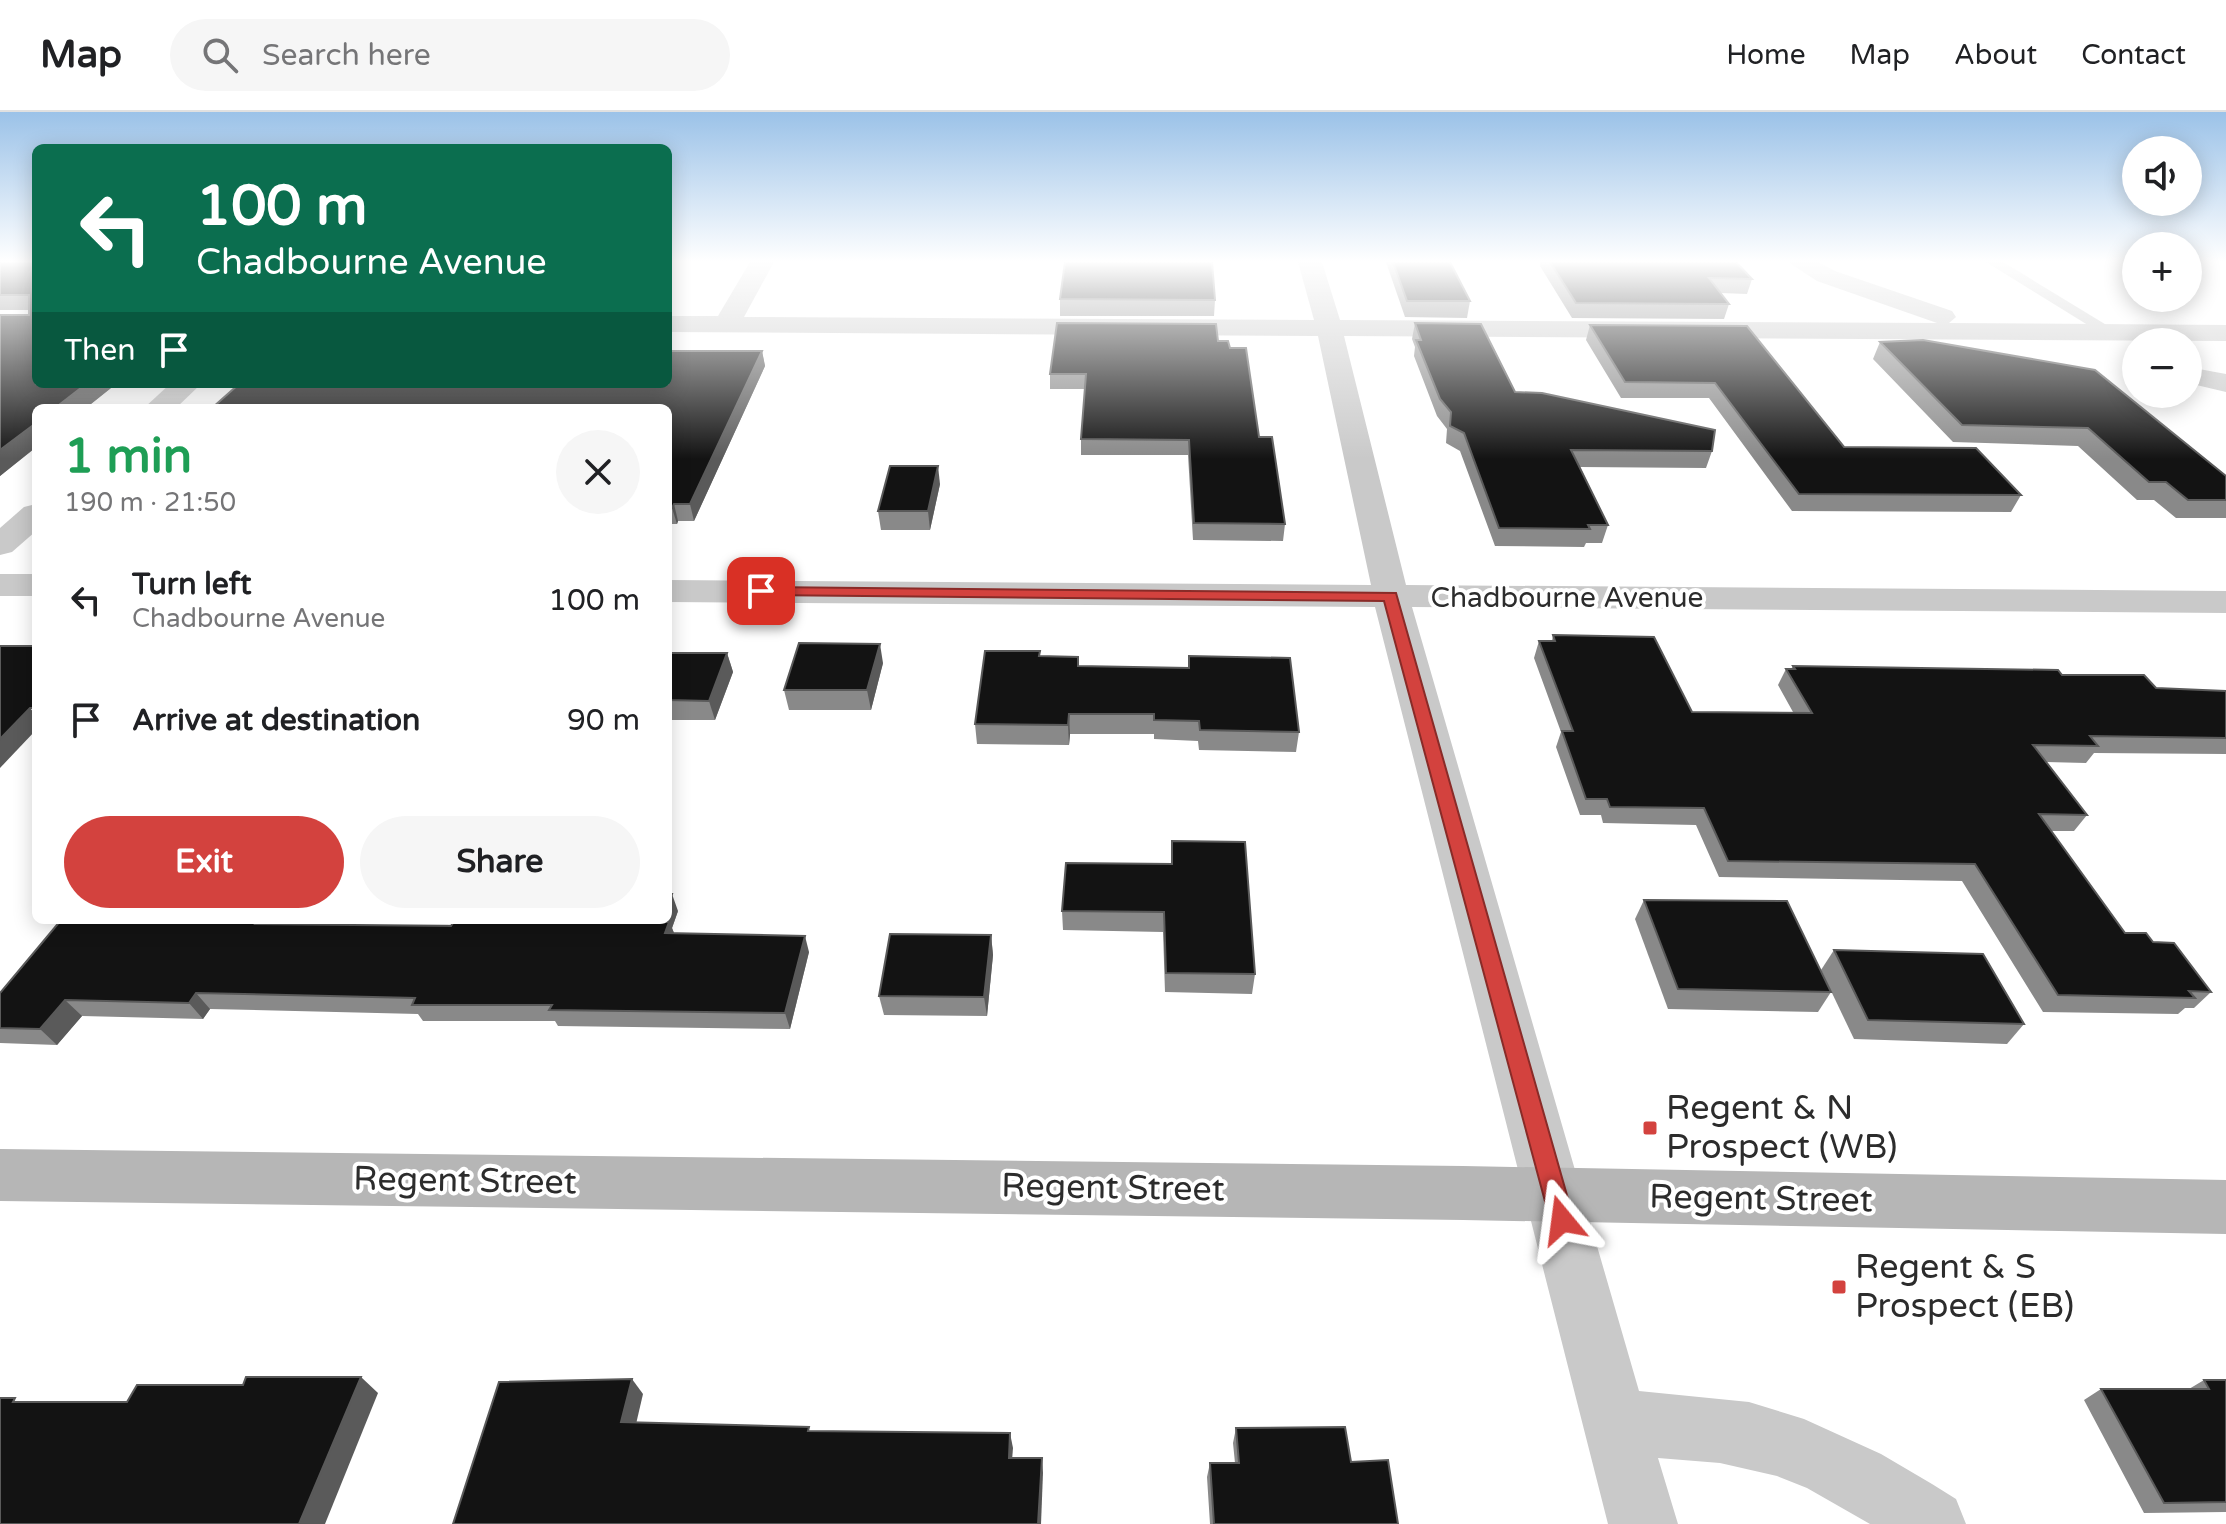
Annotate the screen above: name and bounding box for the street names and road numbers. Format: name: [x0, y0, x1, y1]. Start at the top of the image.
street label: Chadbourne Avenue: [1431, 581, 1703, 615]
street label: Regent Street: [353, 1159, 577, 1203]
street label: Regent Street: [1001, 1166, 1225, 1210]
street label: Regent Street: [1649, 1177, 1873, 1221]

